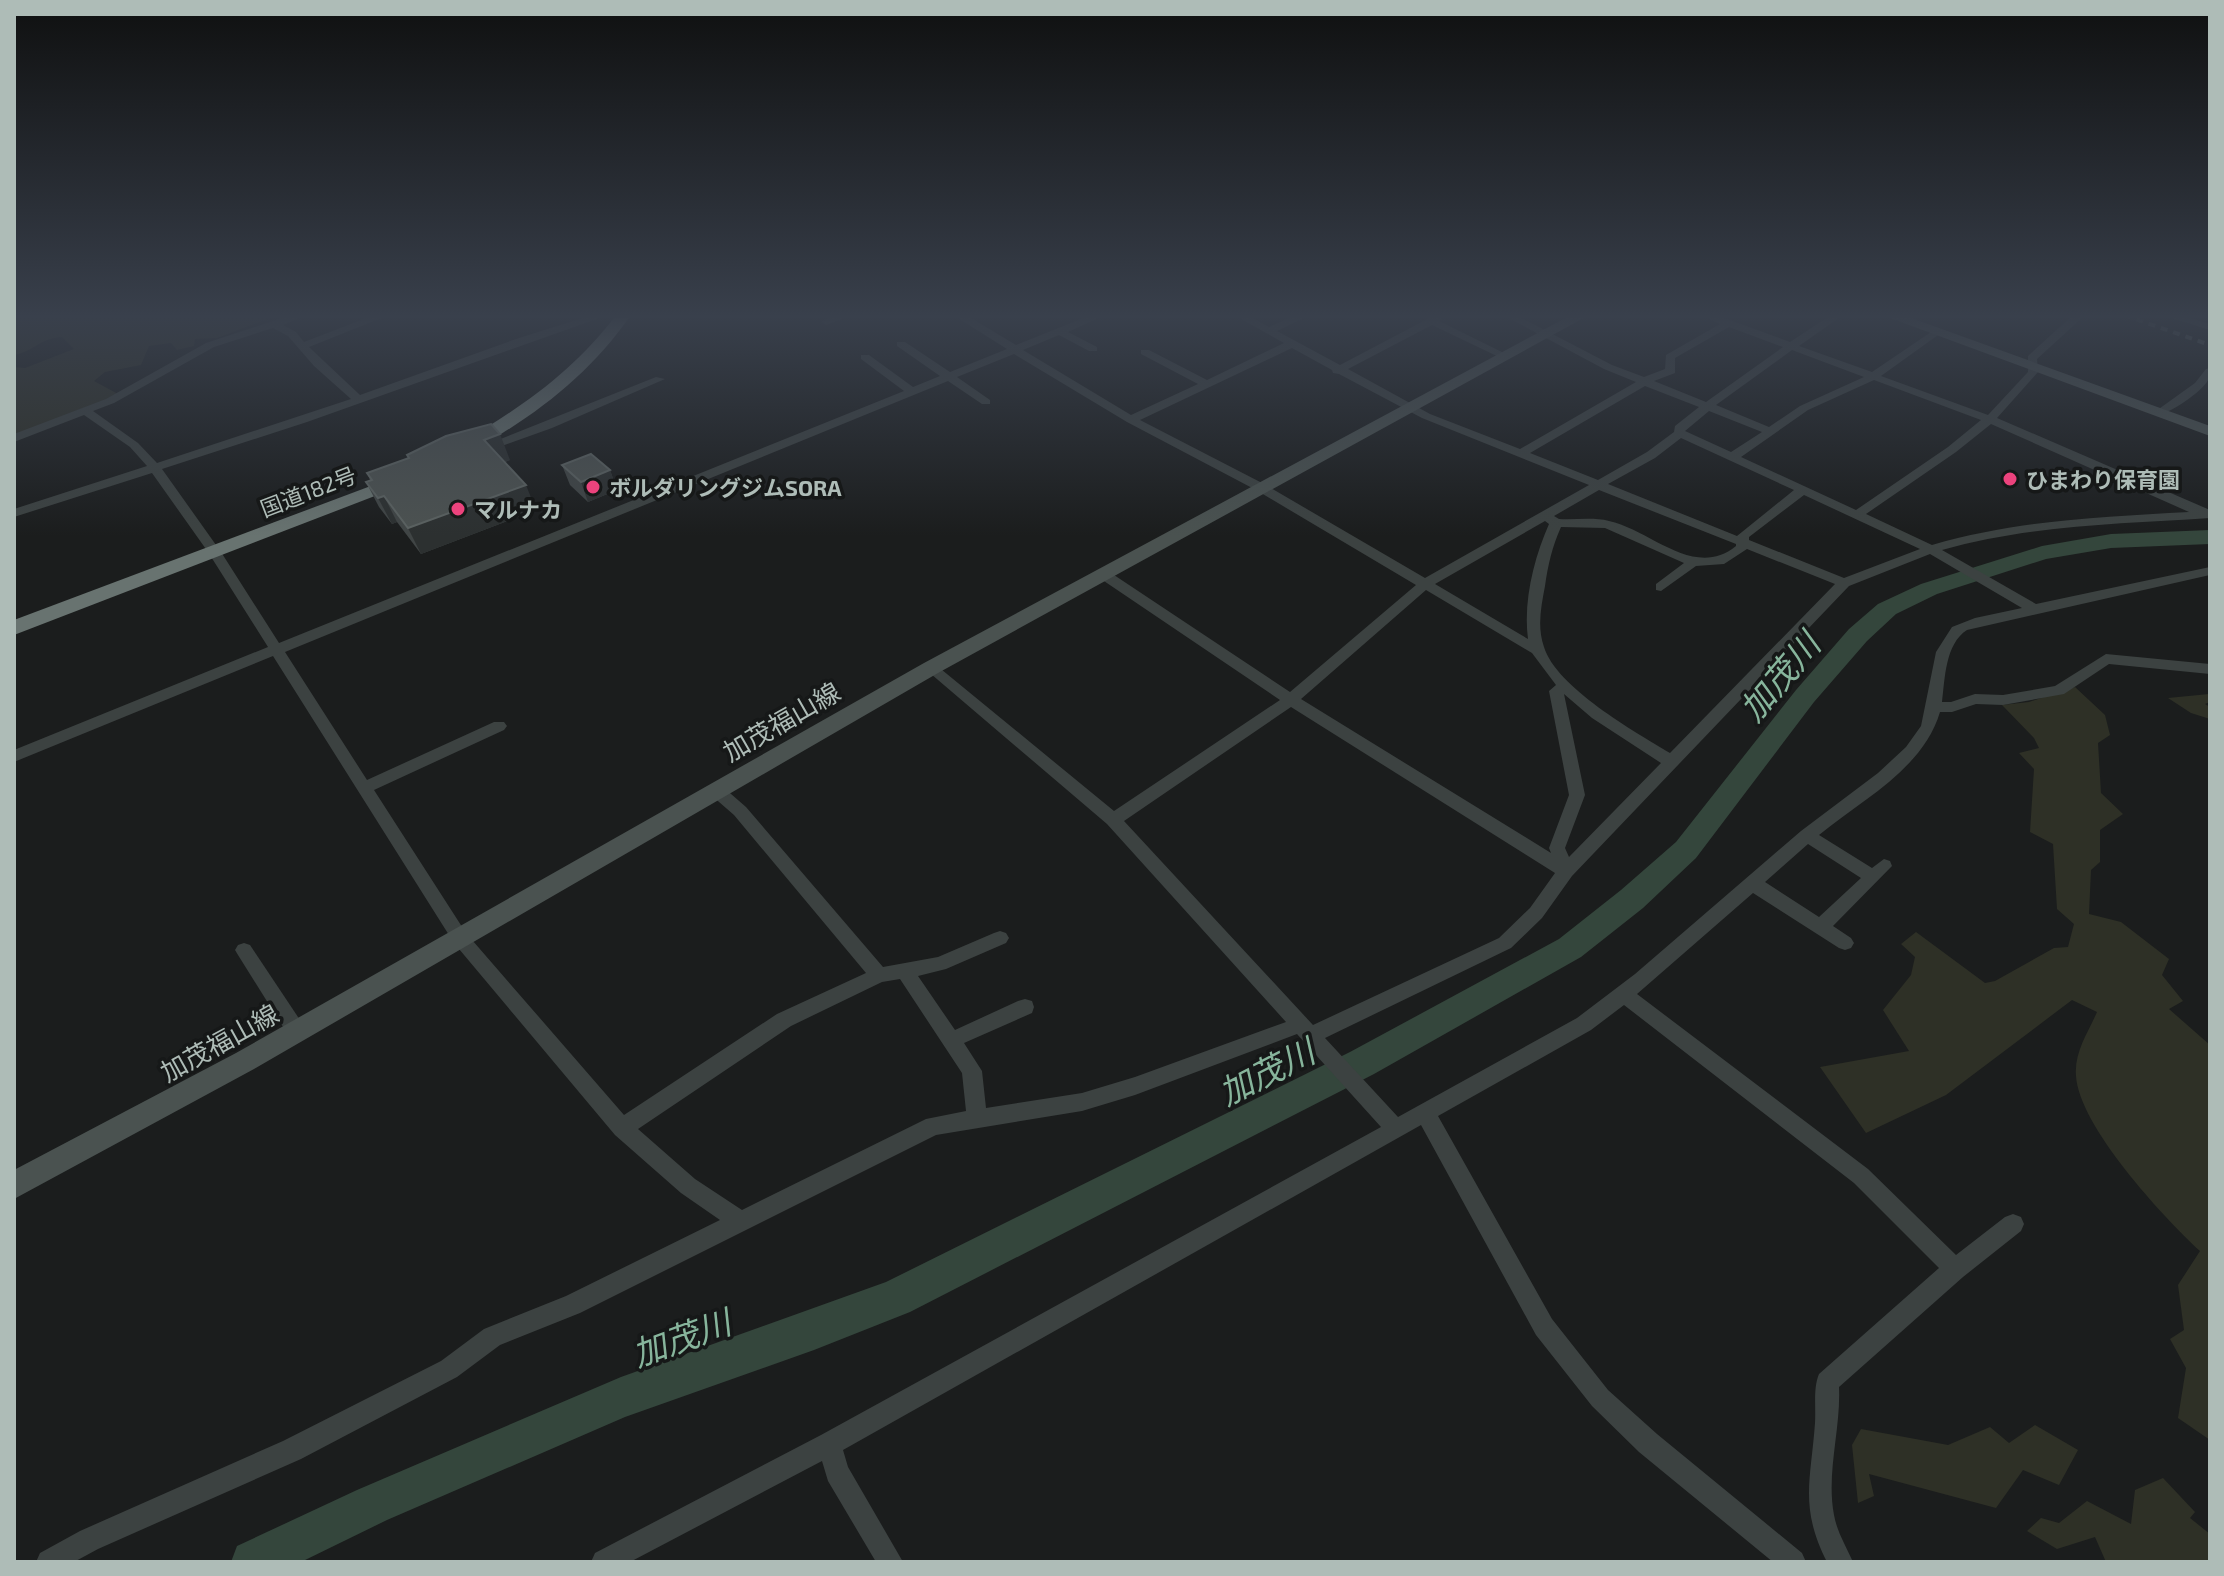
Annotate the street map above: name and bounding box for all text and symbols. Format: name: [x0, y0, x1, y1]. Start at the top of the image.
street label: 国道182号: [256, 461, 360, 521]
place label: ひまわり保育園: [2026, 466, 2180, 492]
marker: ひまわり保育園: [2001, 470, 2019, 488]
place label: ボルダリングジムSORA: [609, 474, 842, 500]
marker: ボルダリングジムSORA: [584, 478, 602, 496]
place label: マルナカ: [474, 496, 562, 522]
marker: マルナカ: [449, 500, 467, 518]
water label: 加茂川: [1731, 621, 1829, 728]
street label: 加茂福山線: [717, 675, 845, 767]
street label: 加茂福山線: [155, 997, 283, 1087]
water label: 加茂川: [1211, 1028, 1323, 1112]
water label: 加茂川: [626, 1299, 739, 1374]

